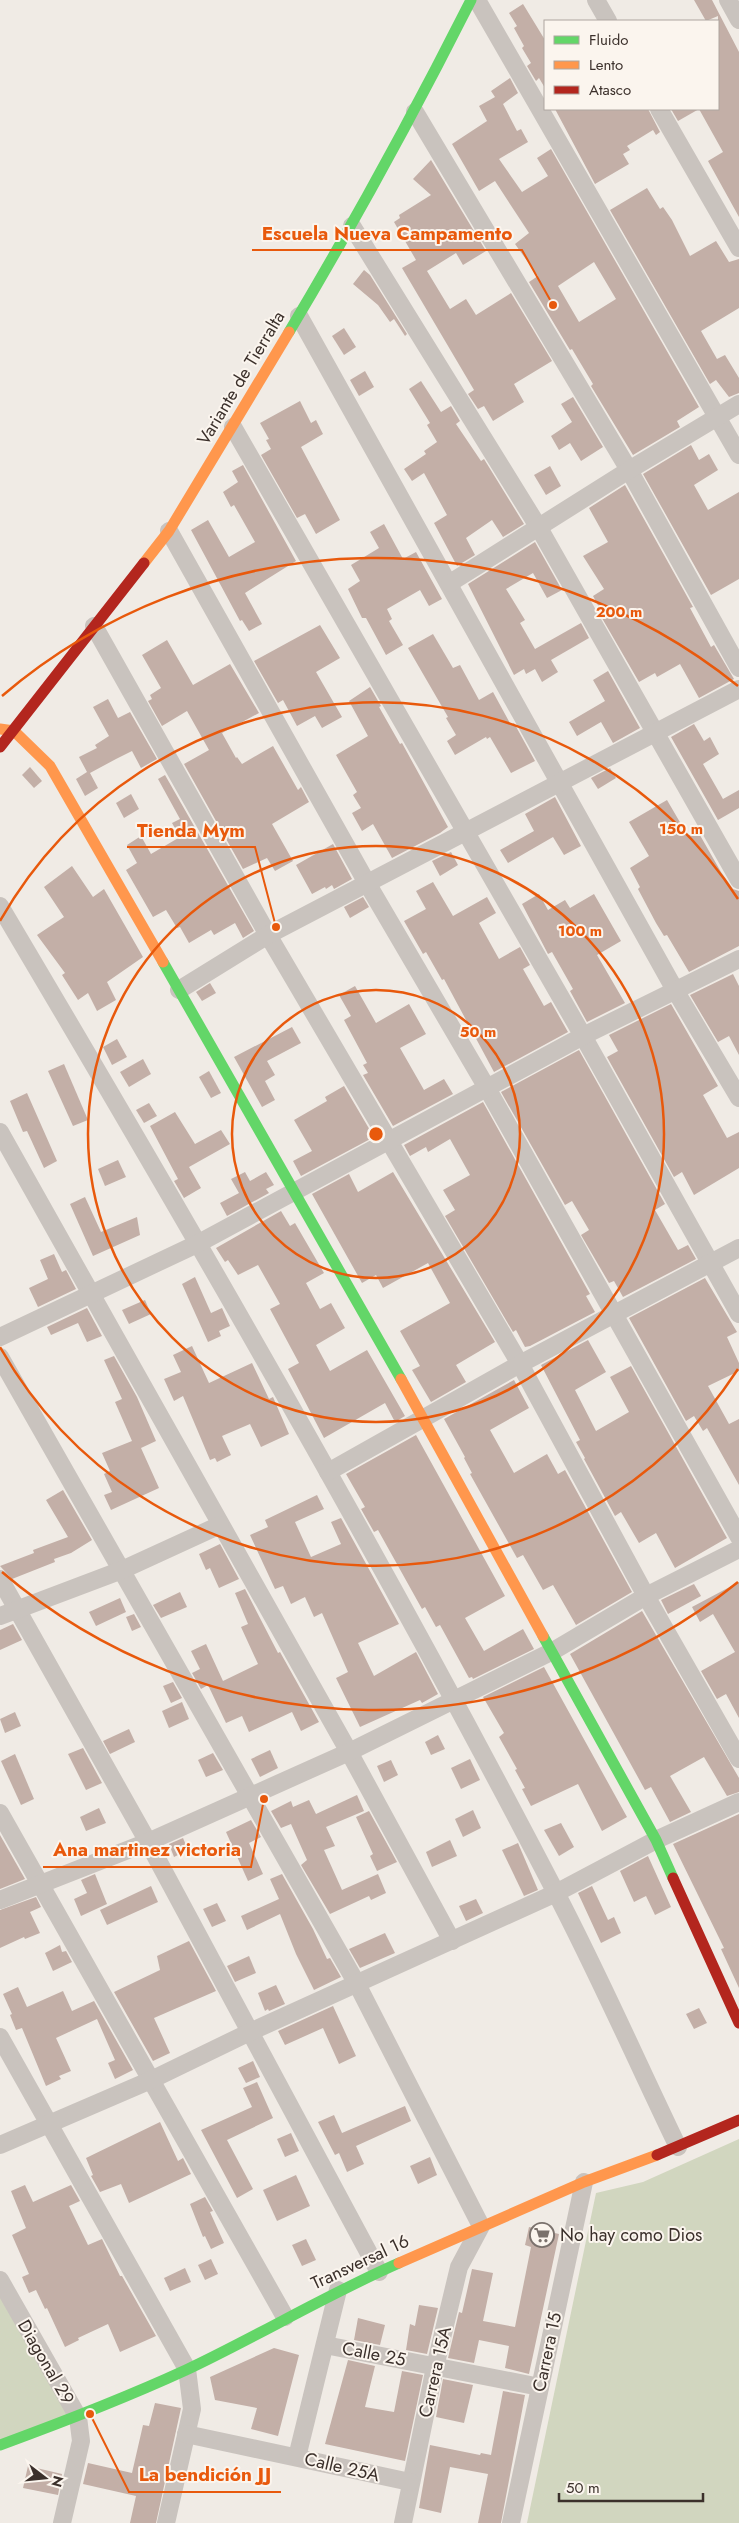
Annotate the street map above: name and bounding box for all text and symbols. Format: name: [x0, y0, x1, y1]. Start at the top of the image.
legend: [544, 20, 719, 110]
text: Fluido: [589, 29, 628, 51]
text: Lento: [589, 54, 623, 76]
text: Atasco: [589, 79, 631, 101]
callout: Escuela Nueva Campamento: [252, 216, 522, 250]
text: Escuela Nueva Campamento: [262, 220, 512, 247]
street label: Variante de Tierralta: [191, 306, 291, 450]
text: 200 m: [596, 601, 642, 623]
callout: Tienda Mym: [127, 813, 255, 847]
text: Tienda Mym: [137, 817, 245, 844]
text: 150 m: [659, 818, 703, 840]
text: 100 m: [558, 920, 602, 942]
text: 50 m: [460, 1021, 496, 1043]
centre of rings: [367, 1125, 385, 1143]
callout: Ana martinez victoria: [43, 1833, 251, 1867]
text: Ana martinez victoria: [52, 1836, 241, 1863]
supermarket icon: No hay como Dios: [529, 2222, 555, 2248]
place label: No hay como Dios: [560, 2222, 702, 2248]
street label: Transversal 16: [307, 2228, 413, 2296]
street label: Carrera 15: [526, 2310, 568, 2394]
street label: Diagonal 29: [11, 2315, 81, 2409]
street label: Carrera 15A: [412, 2324, 458, 2420]
street label: Calle 25: [340, 2335, 408, 2373]
street label: Calle 25A: [302, 2446, 382, 2488]
north arrow: [20, 2453, 70, 2503]
callout: La bendición JJ: [129, 2458, 281, 2492]
text: La bendición JJ: [139, 2461, 271, 2488]
scale bar: [559, 2470, 703, 2502]
text: N: [46, 2473, 69, 2490]
text: 50 m: [566, 2477, 600, 2499]

